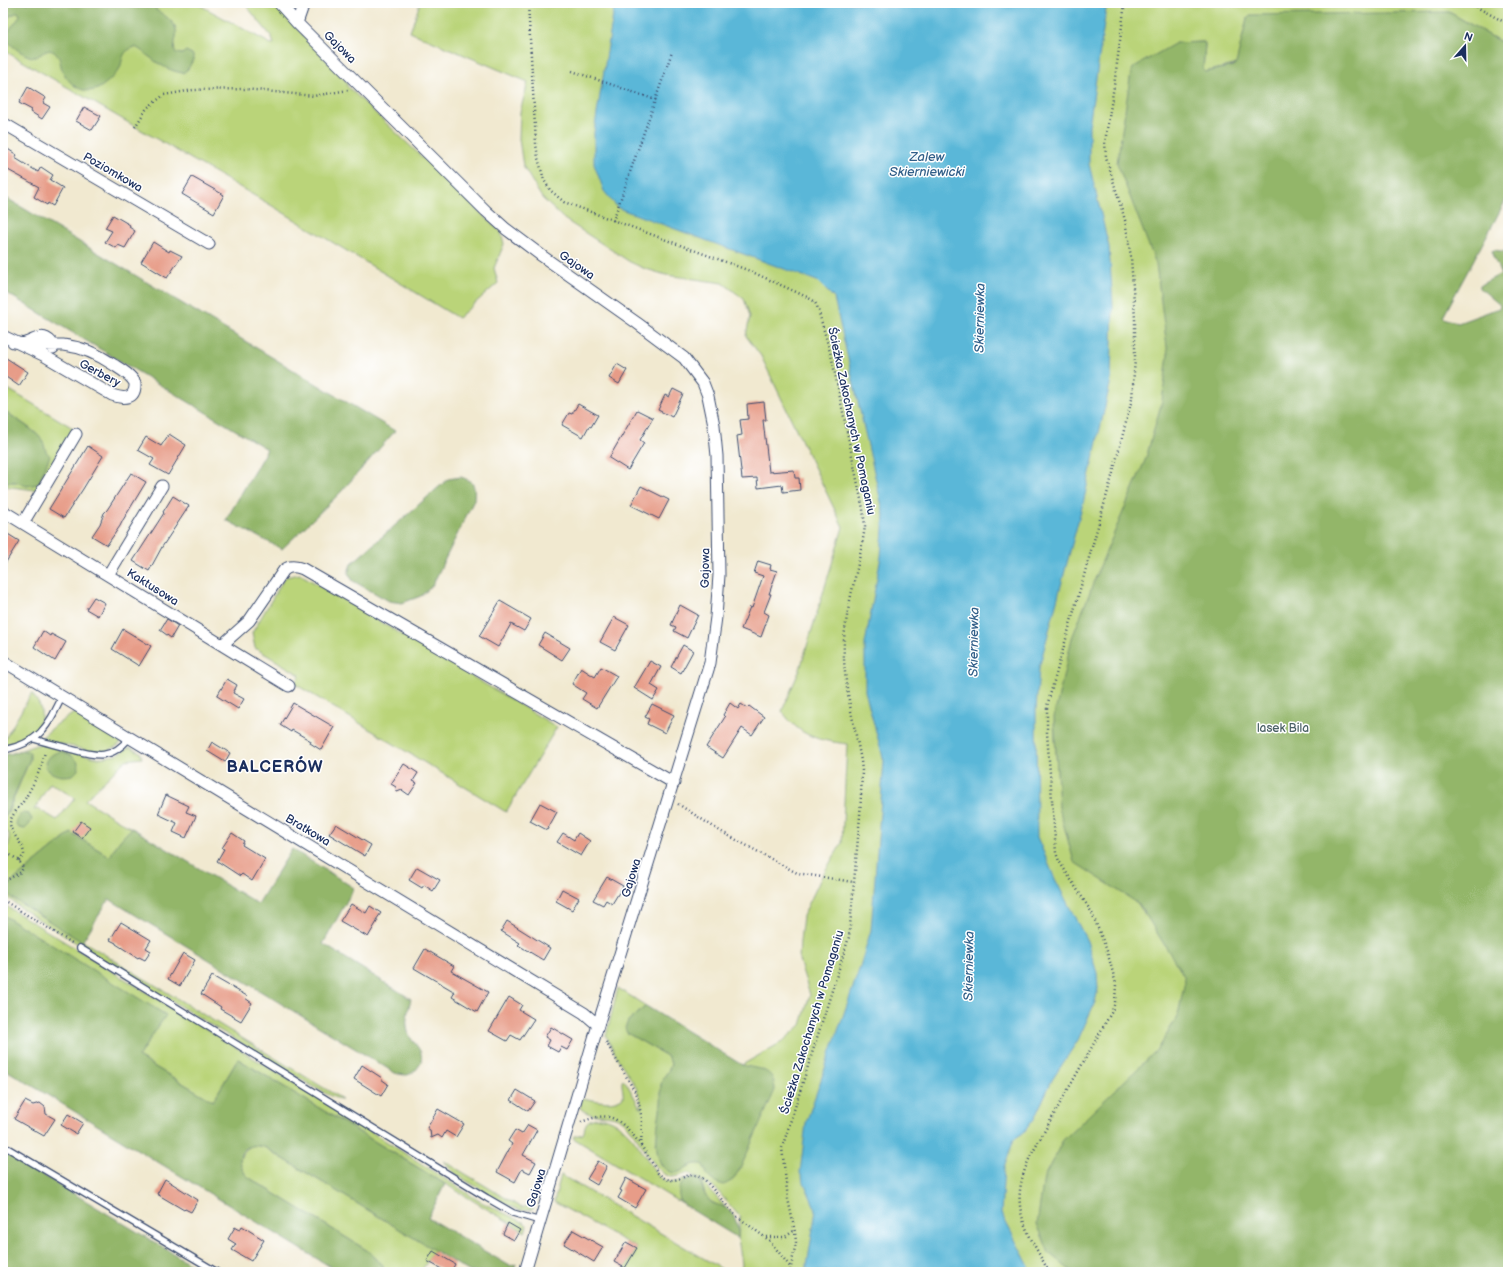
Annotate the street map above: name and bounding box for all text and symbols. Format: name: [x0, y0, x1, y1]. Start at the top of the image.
north arrow: [1445, 26, 1485, 66]
street label: Gajowa: [320, 28, 359, 67]
text: N: [1462, 30, 1474, 45]
street label: Poziomkowa: [80, 149, 145, 196]
water label: Zalew Skierniewicki: [889, 149, 966, 180]
street label: Gajowa: [556, 248, 598, 283]
water label: Skierniewka: [971, 283, 989, 353]
street label: Ścieżka Zakochanych w Pomaganiu: [824, 325, 881, 516]
street label: Gerbery: [77, 356, 124, 391]
street label: Gajowa: [698, 548, 713, 588]
street label: Kaktusowa: [124, 566, 182, 609]
water label: Skierniewka: [965, 607, 983, 677]
park label: lasek Bila: [1257, 721, 1309, 736]
district label: BALCERÓW: [226, 755, 324, 777]
street label: Bratkowa: [282, 811, 333, 850]
street label: Gajowa: [618, 857, 645, 900]
street label: Ścieżka Zakochanych w Pomaganiu: [775, 928, 848, 1116]
water label: Skierniewka: [960, 931, 978, 1001]
street label: Gajowa: [523, 1167, 550, 1210]

